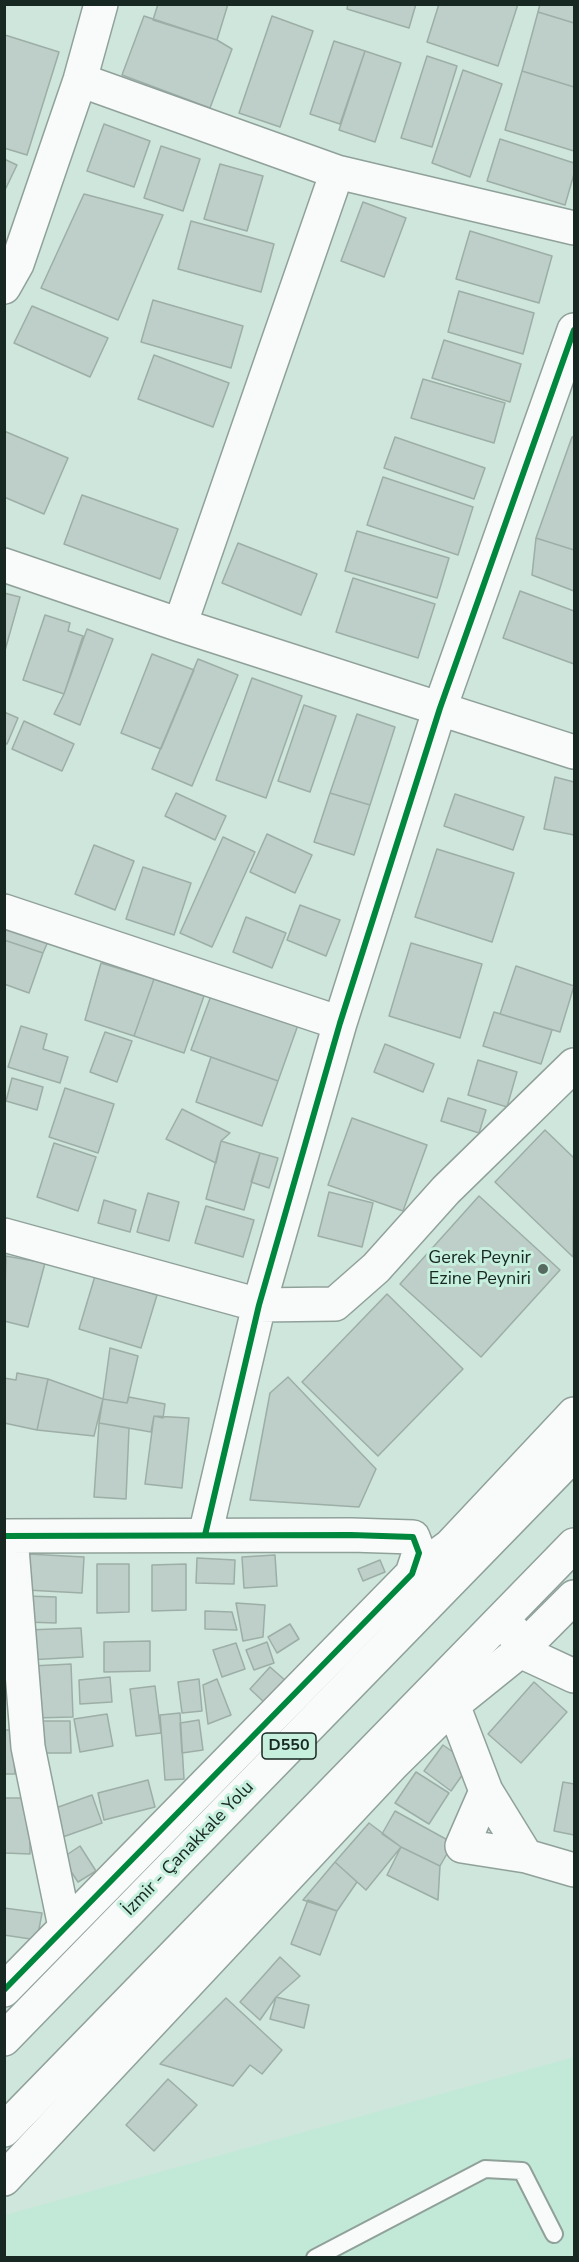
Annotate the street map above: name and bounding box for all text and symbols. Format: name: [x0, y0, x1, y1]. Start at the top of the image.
place label: Gerek Peynir Ezine Peyniri: [428, 1248, 531, 1290]
marker: Gerek Peynir Ezine Peyniri: [536, 1262, 550, 1276]
road number: D550: [262, 1733, 316, 1759]
street label: İzmir - Çanakkale Yolu: [119, 1777, 259, 1921]

